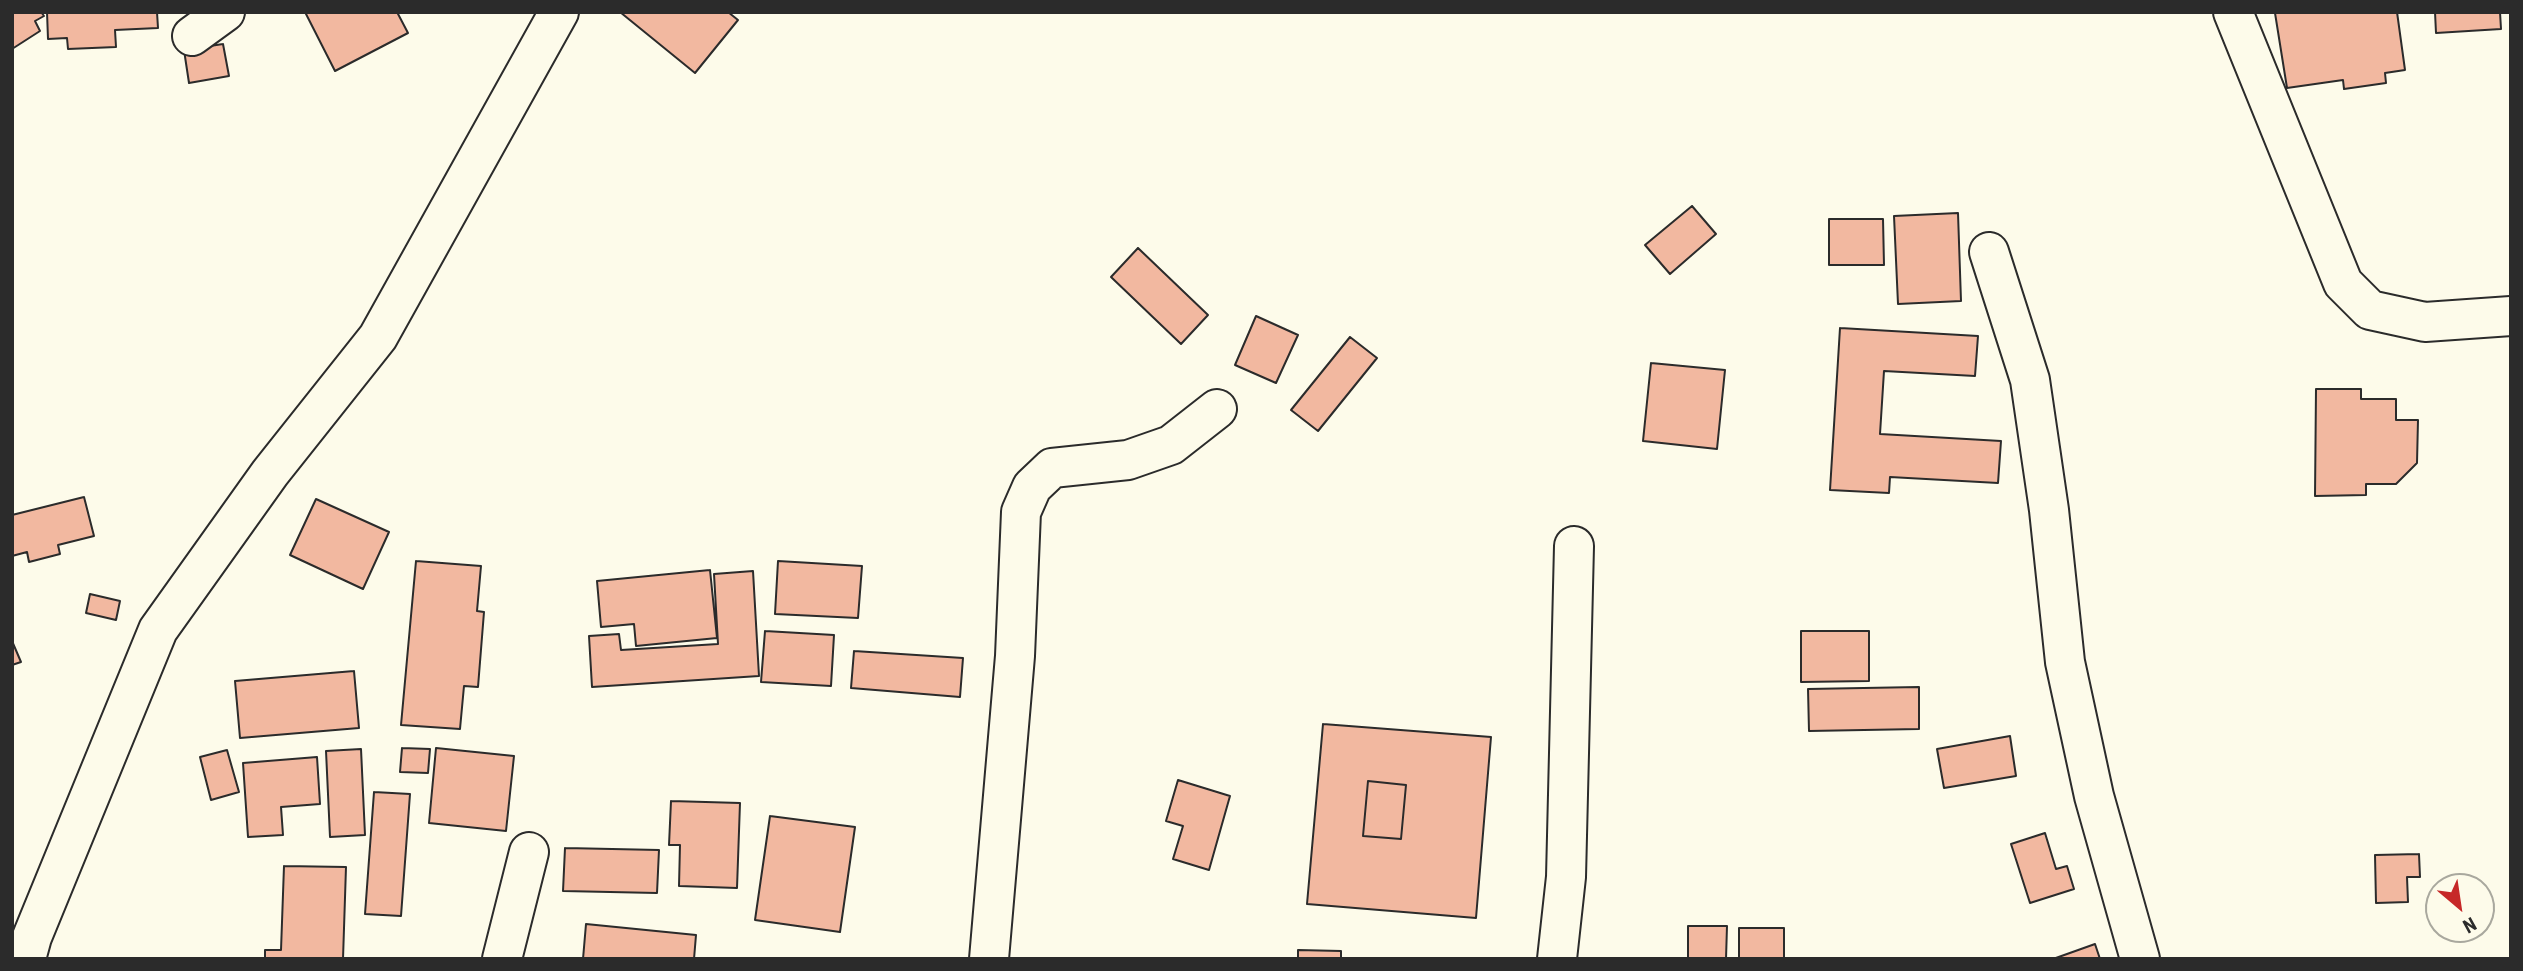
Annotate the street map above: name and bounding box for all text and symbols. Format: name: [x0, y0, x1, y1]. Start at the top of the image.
north arrow: [2425, 873, 2495, 943]
text: N: [2459, 912, 2480, 938]

